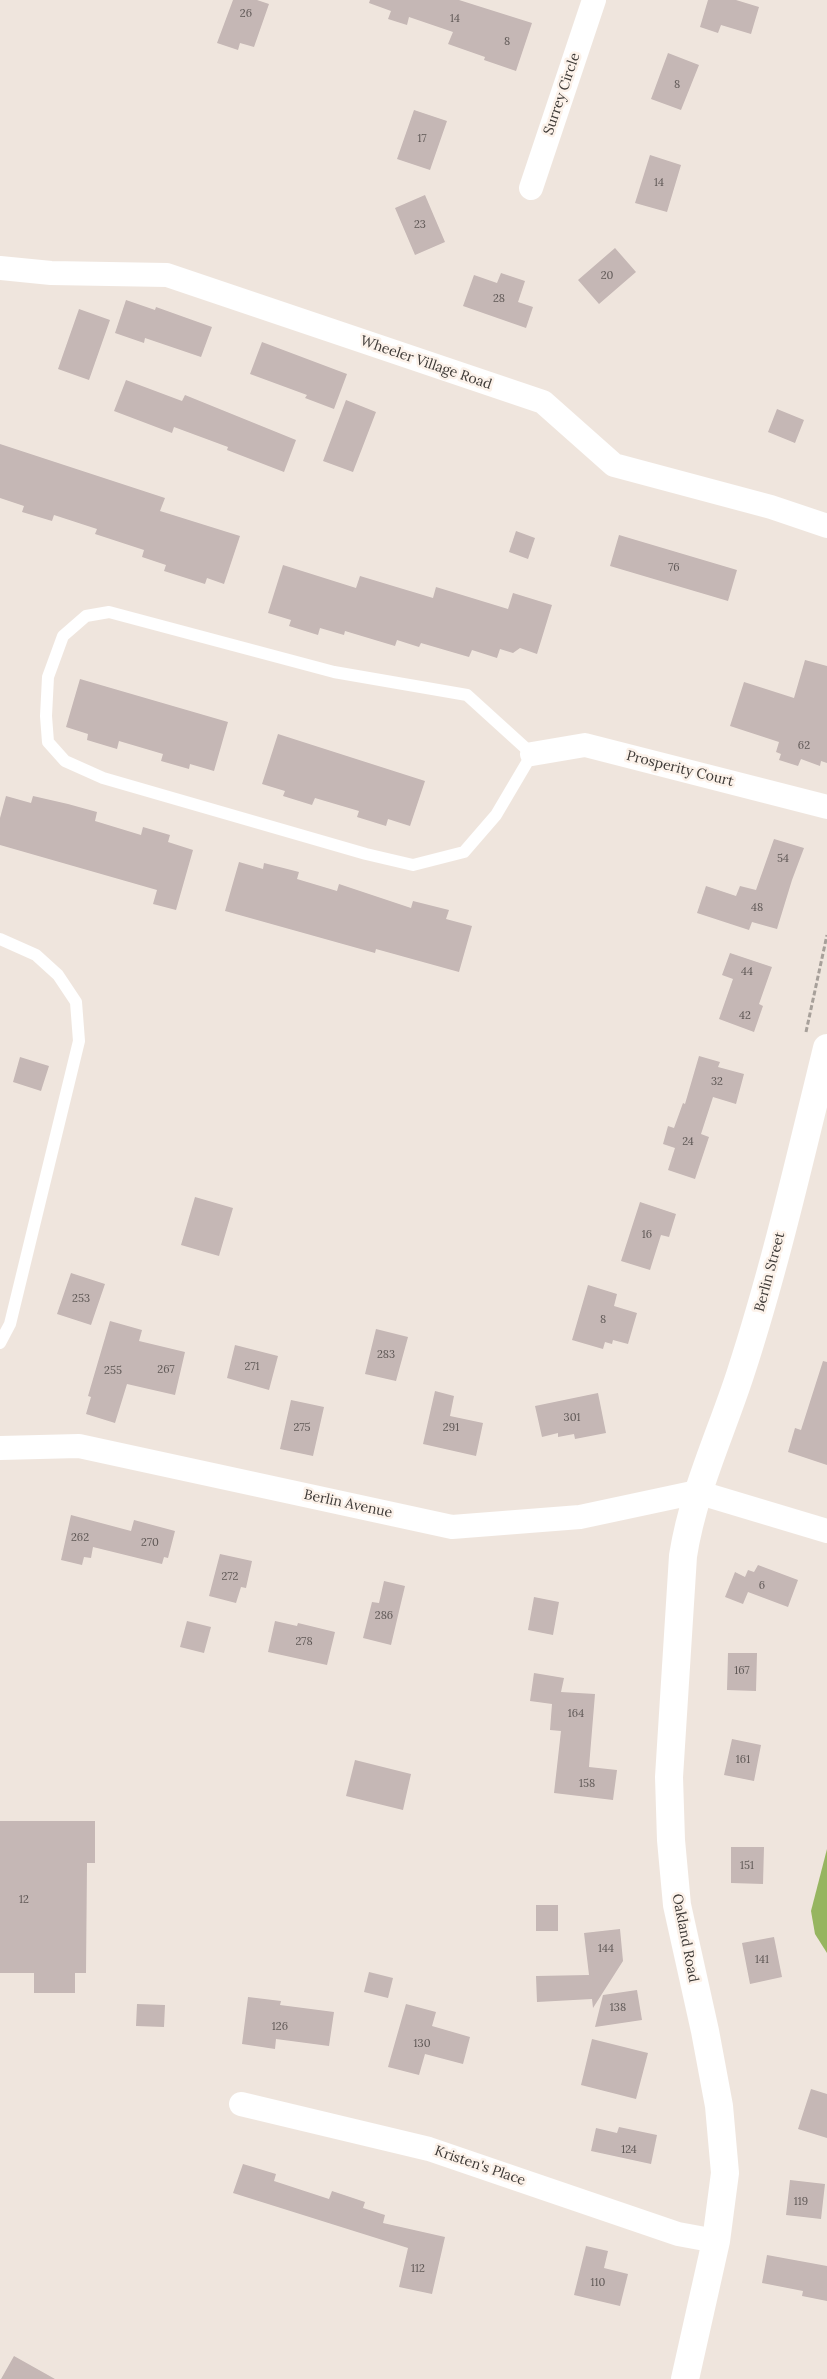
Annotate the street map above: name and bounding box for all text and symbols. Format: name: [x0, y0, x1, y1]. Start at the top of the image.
house number: 26: [240, 7, 252, 21]
house number: 14: [450, 12, 460, 26]
house number: 8: [504, 35, 510, 49]
street label: Surrey Circle: [540, 51, 584, 137]
house number: 8: [674, 78, 680, 92]
house number: 17: [417, 132, 427, 146]
house number: 14: [654, 176, 664, 190]
house number: 23: [414, 218, 426, 232]
house number: 20: [601, 269, 613, 283]
house number: 28: [493, 292, 505, 306]
street label: Wheeler Village Road: [358, 333, 494, 393]
house number: 76: [668, 561, 680, 575]
house number: 62: [798, 739, 810, 753]
street label: Prosperity Court: [625, 748, 735, 790]
house number: 54: [777, 852, 789, 866]
house number: 48: [751, 901, 763, 915]
house number: 44: [741, 965, 753, 979]
house number: 42: [739, 1009, 751, 1023]
house number: 32: [711, 1075, 723, 1089]
house number: 24: [682, 1135, 694, 1149]
house number: 16: [642, 1228, 652, 1242]
street label: Berlin Street: [751, 1230, 789, 1314]
house number: 253: [72, 1292, 90, 1306]
house number: 8: [600, 1313, 606, 1327]
house number: 283: [377, 1348, 395, 1362]
house number: 271: [245, 1360, 259, 1374]
house number: 267: [157, 1363, 175, 1377]
house number: 255: [104, 1364, 122, 1378]
house number: 301: [564, 1411, 580, 1425]
house number: 275: [294, 1421, 310, 1435]
house number: 291: [443, 1421, 459, 1435]
street label: Berlin Avenue: [302, 1486, 394, 1522]
house number: 262: [71, 1531, 89, 1545]
house number: 270: [141, 1536, 159, 1550]
house number: 272: [222, 1570, 238, 1584]
house number: 6: [759, 1579, 765, 1593]
house number: 286: [375, 1609, 393, 1623]
house number: 278: [295, 1635, 313, 1649]
house number: 167: [734, 1664, 750, 1678]
house number: 164: [568, 1707, 584, 1721]
house number: 161: [736, 1753, 750, 1767]
house number: 158: [579, 1777, 595, 1791]
house number: 151: [740, 1859, 754, 1873]
street label: Oakland Road: [668, 1892, 702, 1984]
house number: 12: [19, 1893, 29, 1907]
house number: 144: [598, 1942, 614, 1956]
house number: 141: [755, 1953, 769, 1967]
house number: 138: [610, 2001, 626, 2015]
house number: 126: [272, 2020, 288, 2034]
house number: 130: [414, 2037, 430, 2051]
street label: Kristen's Place: [432, 2143, 528, 2189]
house number: 124: [621, 2143, 637, 2157]
house number: 119: [794, 2195, 808, 2209]
house number: 112: [411, 2262, 425, 2276]
house number: 110: [591, 2276, 605, 2290]

